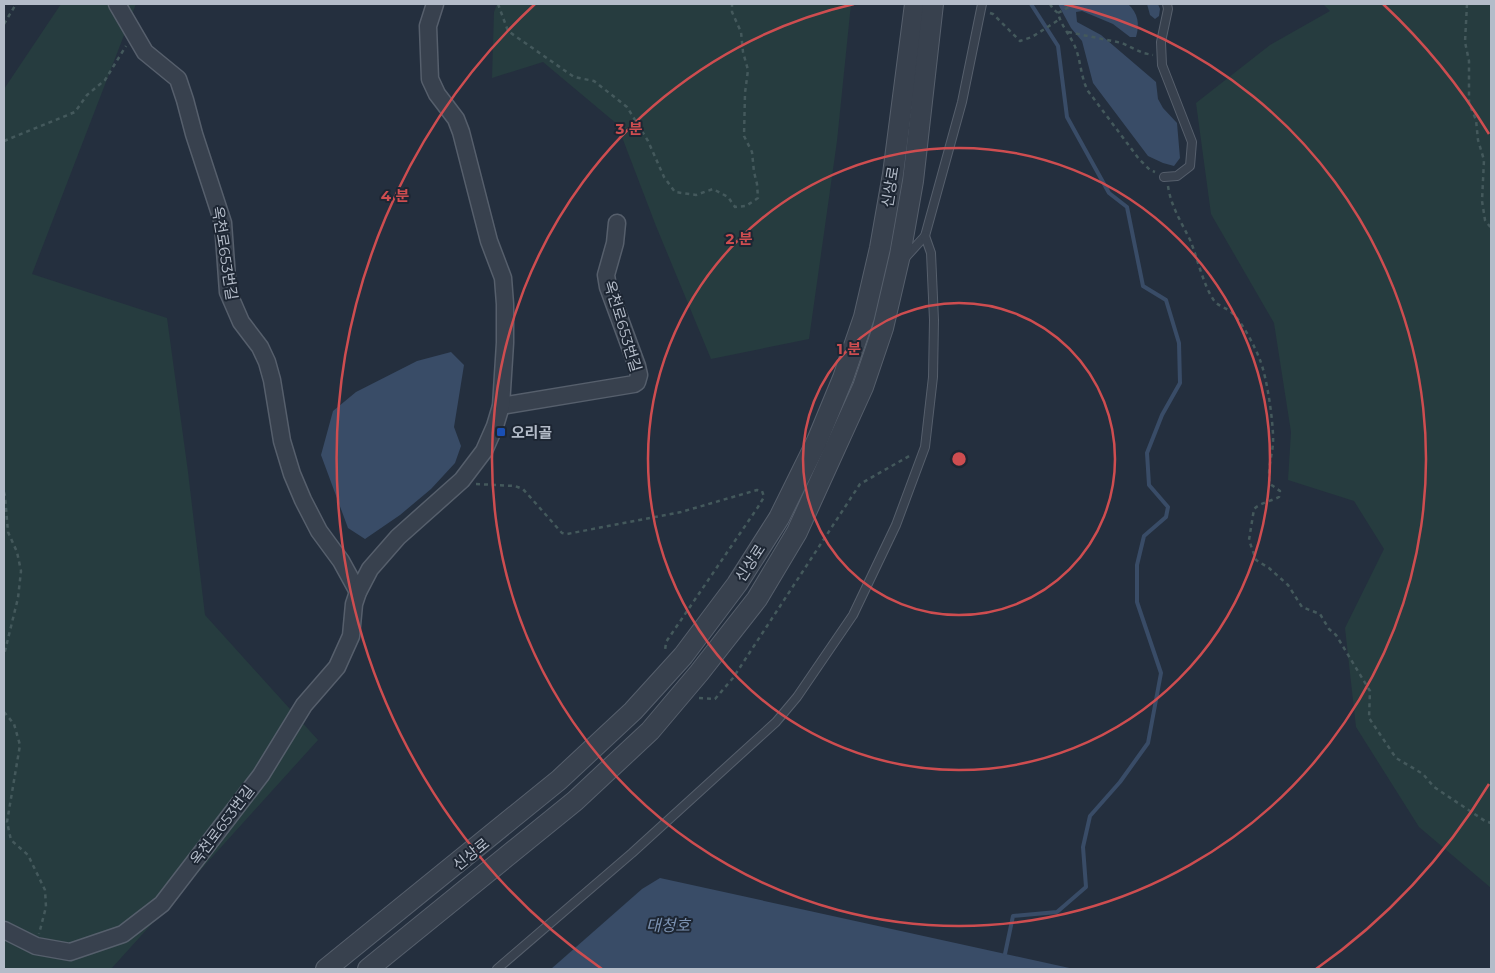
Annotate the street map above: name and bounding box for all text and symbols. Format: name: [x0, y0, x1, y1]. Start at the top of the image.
text: 3 분: [615, 119, 643, 138]
street label: 신상로: [877, 165, 903, 209]
text: 4 분: [381, 186, 409, 205]
street label: 옥천로653번길: [208, 205, 242, 301]
text: 2 분: [726, 229, 753, 248]
street label: 옥천로653번길: [600, 278, 646, 374]
text: 1 분: [837, 339, 861, 358]
place label: 오리골: [511, 423, 552, 442]
marker: 오리골: [495, 426, 507, 438]
centre of rings: [950, 450, 968, 468]
street label: 신상로: [731, 540, 769, 586]
street label: 옥천로653번길: [186, 781, 258, 869]
street label: 신상로: [449, 834, 493, 874]
water label: 대청호: [646, 916, 691, 935]

